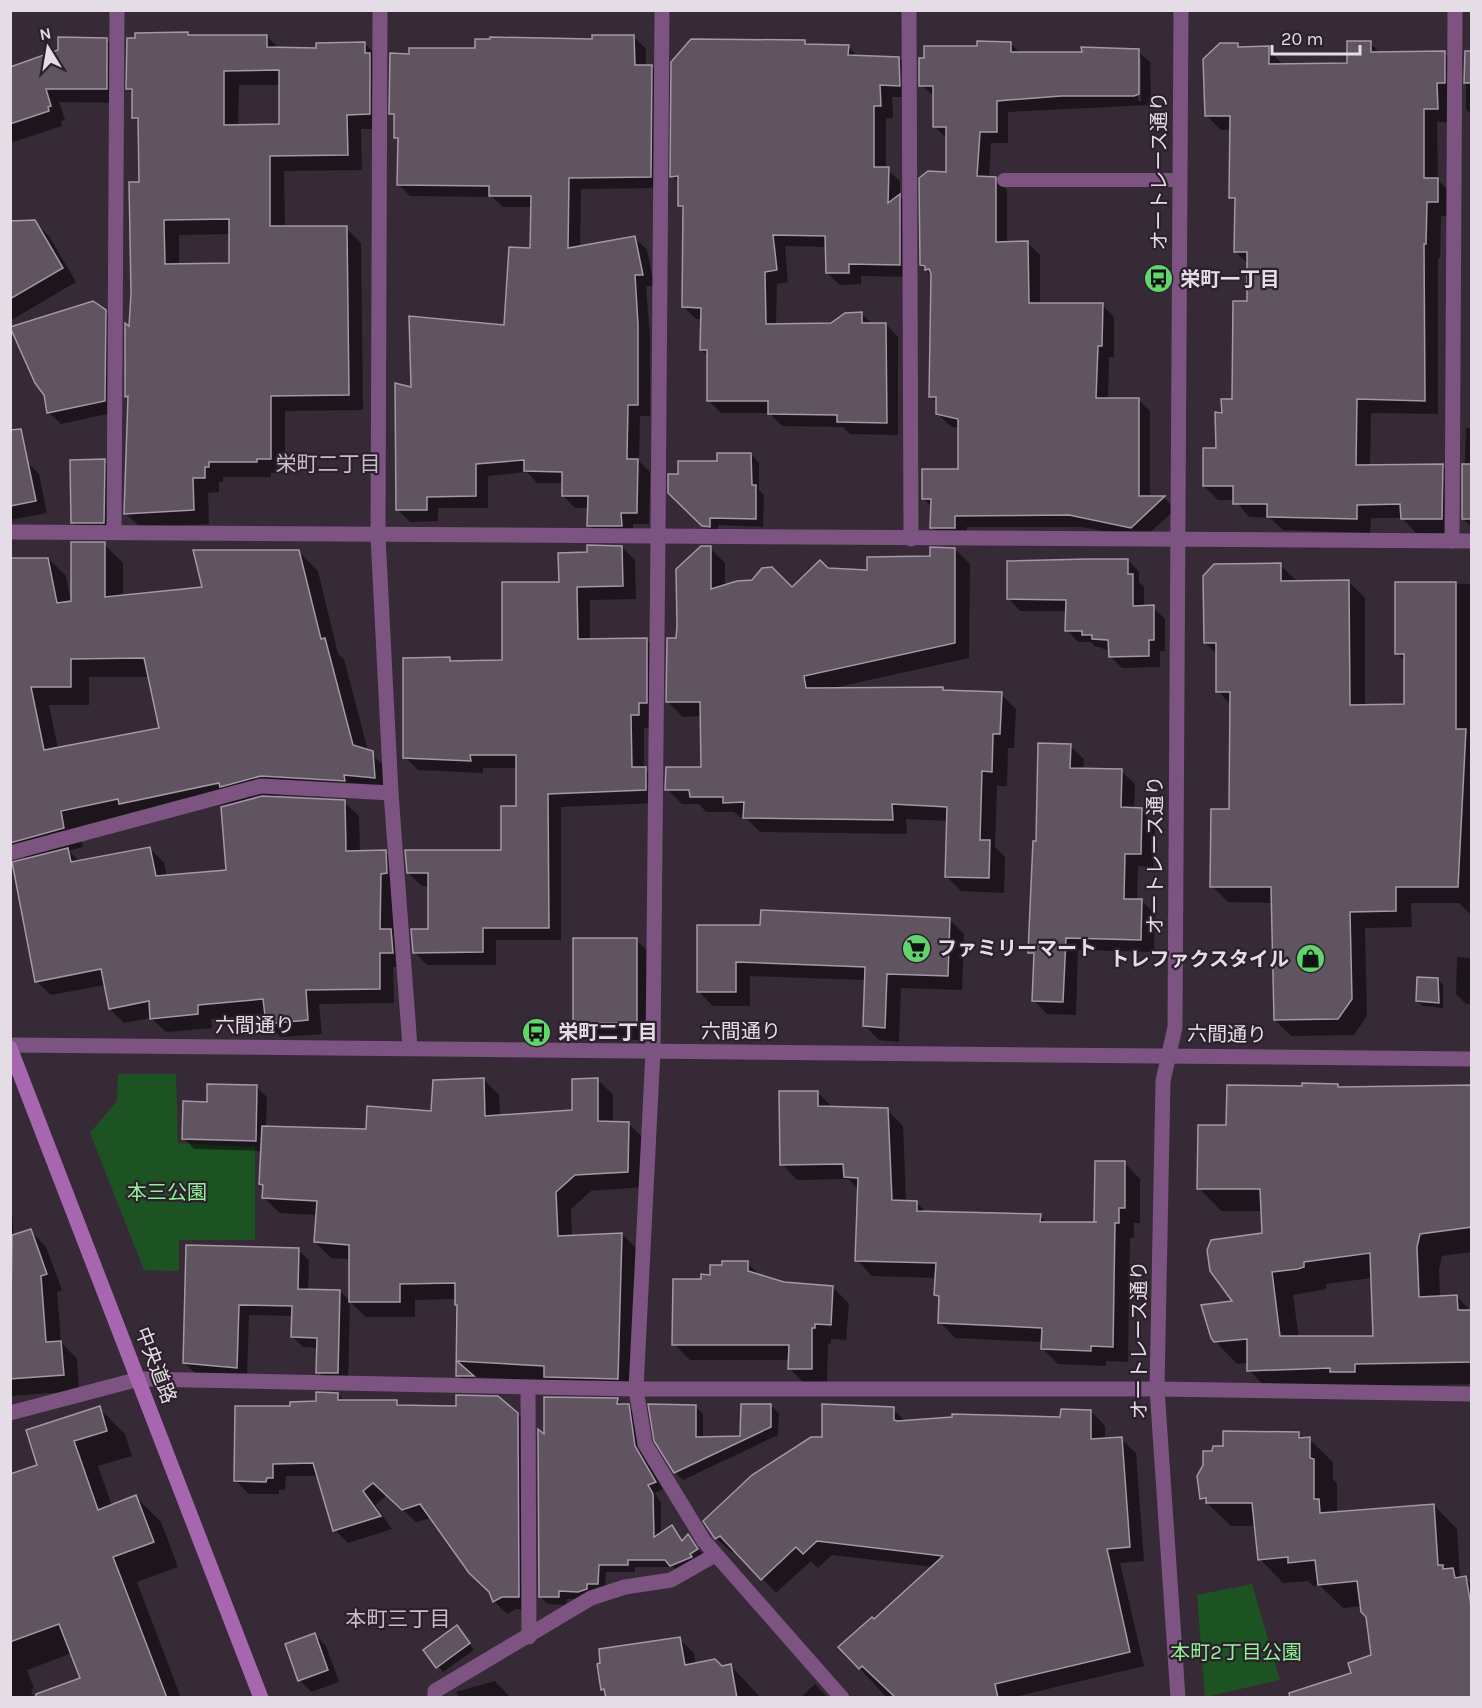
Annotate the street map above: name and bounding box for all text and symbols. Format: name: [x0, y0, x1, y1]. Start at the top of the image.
north arrow: [18, 18, 78, 78]
scale bar: [1272, 18, 1360, 56]
text: N: [38, 23, 53, 44]
text: 20 m: [1281, 28, 1323, 50]
street label: オートレース通り: [1148, 92, 1171, 251]
bus stop icon: 栄町一丁目: [1143, 263, 1175, 295]
place label: 栄町一丁目: [1180, 268, 1280, 291]
district label: 栄町二丁目: [276, 452, 381, 476]
street label: オートレース通り: [1144, 776, 1167, 935]
supermarket icon: ファミリーマート: [900, 932, 932, 964]
place label: ファミリーマート: [937, 937, 1097, 960]
shop icon: トレファクスタイル: [1294, 943, 1326, 975]
place label: トレファクスタイル: [1110, 948, 1289, 971]
street label: 六間通り: [215, 1014, 295, 1037]
bus stop icon: 栄町二丁目: [521, 1016, 553, 1048]
street label: 六間通り: [701, 1020, 781, 1043]
place label: 栄町二丁目: [558, 1021, 658, 1044]
street label: 六間通り: [1187, 1022, 1267, 1047]
park label: 本三公園: [127, 1181, 207, 1204]
street label: オートレース通り: [1128, 1261, 1151, 1420]
street label: 中央道路: [130, 1324, 181, 1407]
district label: 本町三丁目: [346, 1607, 451, 1631]
park label: 本町2丁目公園: [1170, 1641, 1302, 1664]

